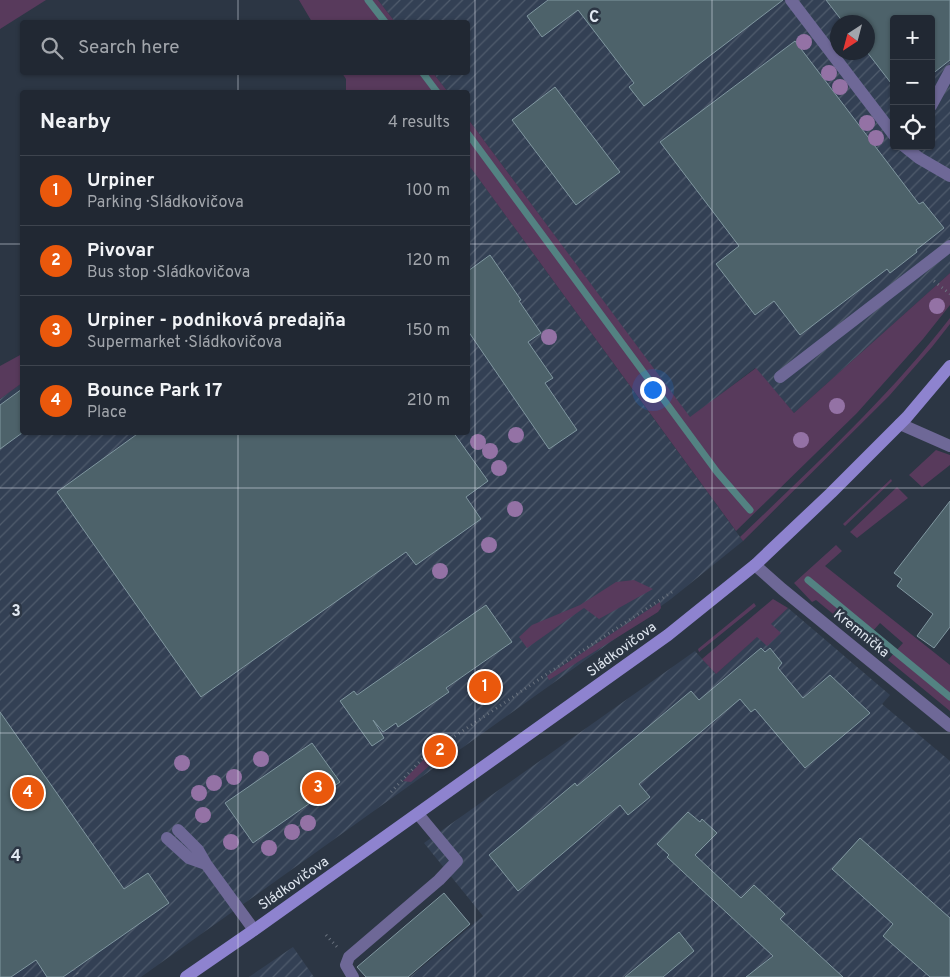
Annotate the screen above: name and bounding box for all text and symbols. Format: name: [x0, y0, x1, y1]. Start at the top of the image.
text: C: [589, 8, 599, 28]
north arrow: [830, 15, 875, 60]
map controls: [890, 15, 935, 150]
button: +: [890, 15, 935, 60]
search box: [20, 20, 470, 75]
icon: search: [38, 34, 66, 62]
text: Search here: [78, 36, 180, 60]
button: −: [890, 60, 935, 105]
button: locate: [890, 105, 935, 150]
text: Nearby: [40, 109, 111, 136]
text: 4 results: [388, 113, 450, 133]
text: Urpiner: [87, 169, 154, 193]
text: 1: [53, 181, 59, 201]
text: 100 m: [406, 181, 450, 201]
text: Parking · Sládkovičova: [87, 193, 244, 213]
text: Pivovar: [87, 239, 154, 263]
text: 2: [51, 251, 61, 271]
text: 120 m: [407, 251, 450, 271]
text: Bus stop · Sládkovičova: [87, 263, 250, 283]
text: Urpiner - podniková predajňa: [87, 309, 346, 333]
text: 3: [51, 321, 61, 341]
text: 150 m: [407, 321, 450, 341]
text: Supermarket · Sládkovičova: [87, 333, 282, 353]
your location: [640, 377, 666, 403]
text: Bounce Park 17: [87, 379, 223, 403]
text: 4: [51, 391, 61, 411]
text: 210 m: [407, 391, 450, 411]
text: Place: [87, 403, 127, 423]
text: 3: [11, 602, 21, 622]
street label: Kremnička: [830, 606, 892, 662]
street label: Sládkovičova: [584, 619, 660, 681]
pin: 1: [469, 668, 501, 706]
pin: 2: [424, 732, 456, 770]
pin: 3: [302, 769, 334, 807]
pin: 4: [12, 774, 44, 812]
text: 4: [11, 847, 21, 867]
street label: Sládkovičova: [256, 854, 332, 914]

